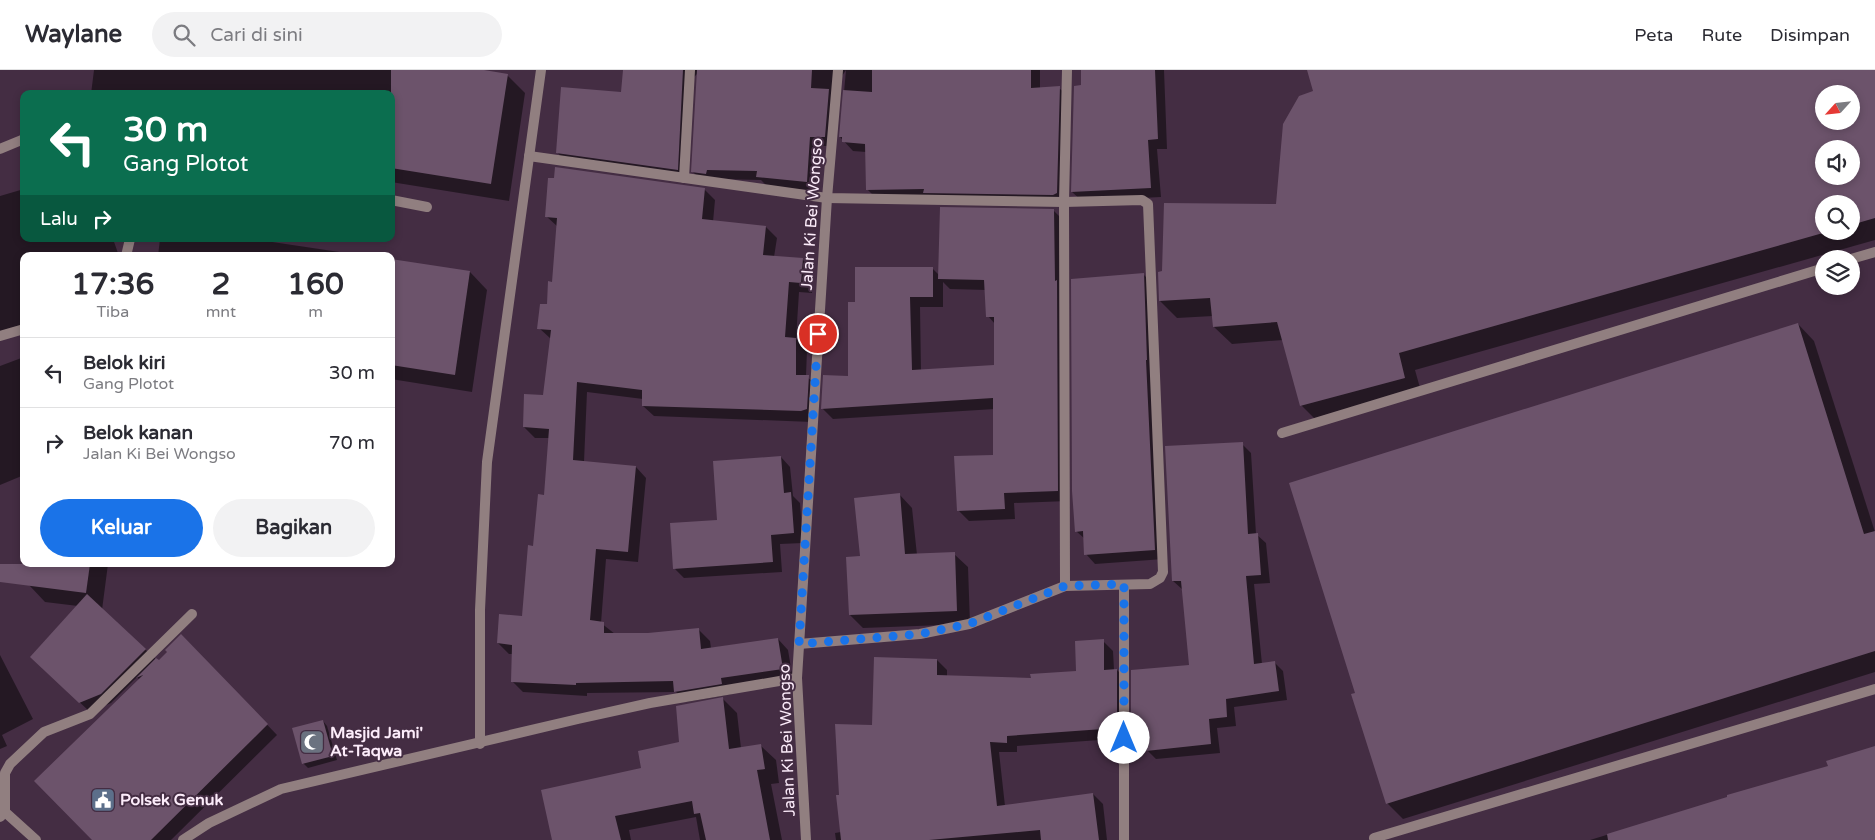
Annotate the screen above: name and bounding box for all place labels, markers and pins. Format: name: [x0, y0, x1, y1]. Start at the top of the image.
pin: [797, 313, 839, 355]
place label: Masjid Jami' At-Taqwa: [330, 723, 423, 761]
mosque icon: Masjid Jami' At-Taqwa: [299, 729, 325, 755]
public building icon: Polsek Genuk: [90, 787, 116, 813]
place label: Polsek Genuk: [120, 790, 223, 810]

